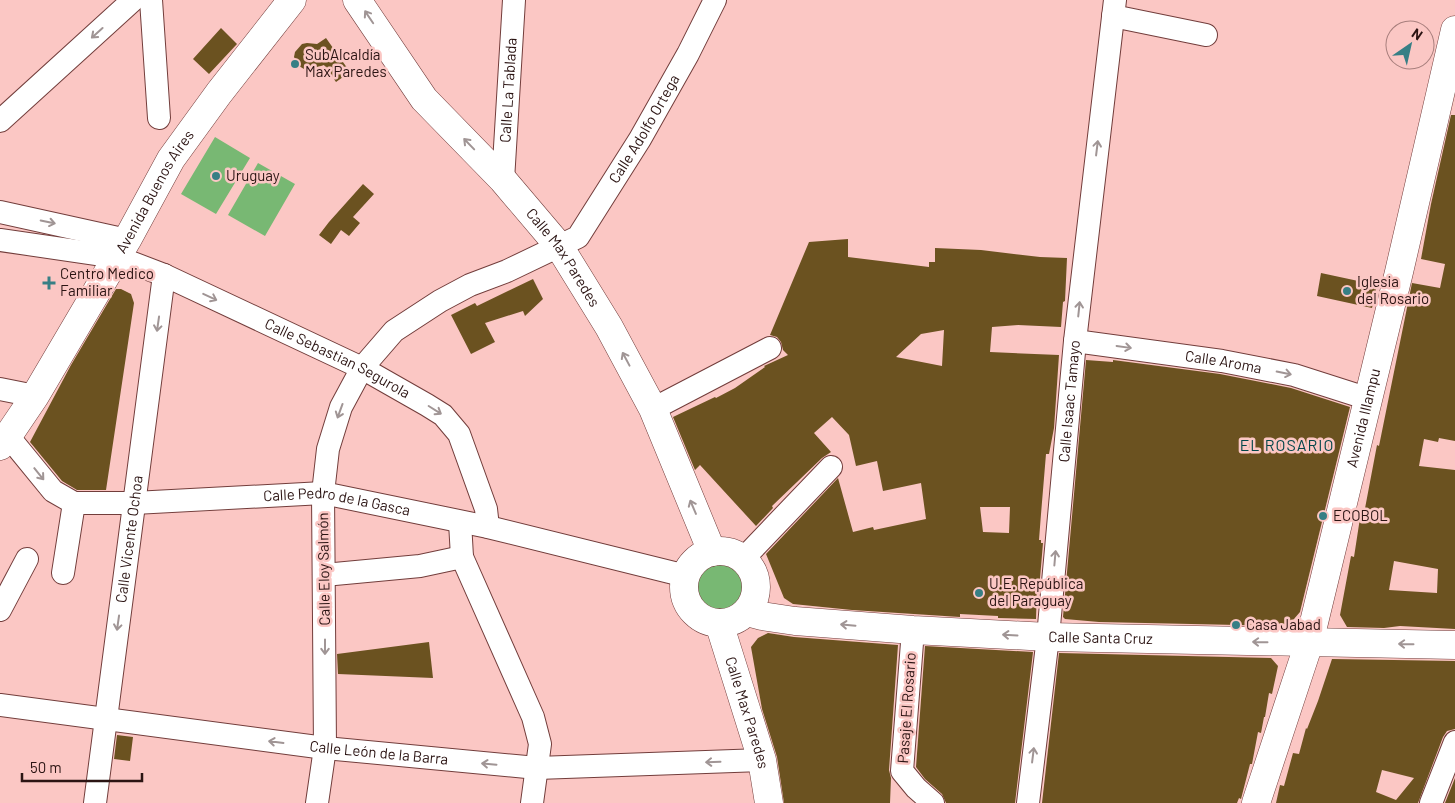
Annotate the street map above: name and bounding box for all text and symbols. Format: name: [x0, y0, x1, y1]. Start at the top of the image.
one-way arrow: [364, 10, 374, 24]
north arrow: [1385, 20, 1435, 70]
text: N: [1409, 24, 1426, 43]
one-way arrow: [91, 27, 104, 39]
street label: Calle La Tablada: [495, 37, 520, 143]
place label: SubAlcaldía Max Paredes: [305, 45, 387, 80]
marker: SubAlcaldía Max Paredes: [289, 58, 301, 70]
street label: Calle Adolfo Ortega: [604, 71, 683, 186]
street label: Avenida Buenos Aires: [111, 126, 197, 256]
one-way arrow: [463, 138, 475, 151]
one-way arrow: [1092, 140, 1102, 156]
place label: Uruguay: [226, 166, 280, 184]
marker: Uruguay: [210, 170, 222, 182]
street label: Calle Max Paredes: [523, 204, 604, 310]
one-way arrow: [39, 218, 55, 228]
place label: Centro Medico Familiar: [60, 264, 154, 299]
place label: Iglesia del Rosario: [1357, 272, 1429, 307]
marker: Centro Medico Familiar: [42, 276, 56, 290]
marker: Iglesia del Rosario: [1341, 285, 1353, 297]
one-way arrow: [202, 292, 217, 302]
one-way arrow: [1074, 302, 1084, 318]
street label: Calle Sebastian Segurola: [262, 314, 414, 402]
one-way arrow: [152, 315, 162, 331]
street label: Calle Isaac Tamayo: [1054, 339, 1083, 463]
one-way arrow: [1115, 343, 1131, 353]
street label: Calle Aroma: [1184, 346, 1264, 377]
one-way arrow: [621, 352, 630, 367]
street label: Avenida Illampu: [1342, 366, 1383, 469]
one-way arrow: [1275, 369, 1291, 379]
one-way arrow: [335, 403, 344, 418]
one-way arrow: [427, 405, 441, 415]
district label: EL ROSARIO: [1240, 435, 1334, 454]
one-way arrow: [34, 467, 45, 480]
street label: Calle Vicente Ochoa: [111, 474, 146, 604]
street label: Calle Pedro de la Gasca: [263, 483, 412, 519]
one-way arrow: [688, 500, 698, 515]
place label: ECOBOL: [1333, 506, 1388, 524]
marker: ECOBOL: [1317, 510, 1329, 522]
street label: Calle Eloy Salmón: [313, 512, 333, 626]
one-way arrow: [1050, 551, 1060, 567]
place label: U.E. República del Paraguay: [989, 574, 1083, 609]
marker: U.E. República del Paraguay: [973, 587, 985, 599]
one-way arrow: [112, 615, 122, 631]
place label: Casa Jabad: [1246, 615, 1321, 633]
marker: Casa Jabad: [1230, 619, 1242, 631]
one-way arrow: [841, 620, 857, 630]
street label: Calle Santa Cruz: [1048, 627, 1153, 647]
one-way arrow: [1003, 631, 1019, 640]
one-way arrow: [1253, 637, 1269, 646]
one-way arrow: [320, 638, 330, 654]
one-way arrow: [1399, 639, 1415, 649]
street label: Pasaje El Rosario: [893, 652, 919, 764]
street label: Calle Max Paredes: [722, 654, 773, 770]
street label: Calle León de la Barra: [309, 736, 449, 768]
one-way arrow: [269, 737, 285, 747]
one-way arrow: [1029, 747, 1039, 763]
scale bar: [22, 750, 142, 782]
one-way arrow: [706, 757, 722, 767]
text: 50 m: [30, 758, 62, 776]
one-way arrow: [481, 759, 497, 769]

